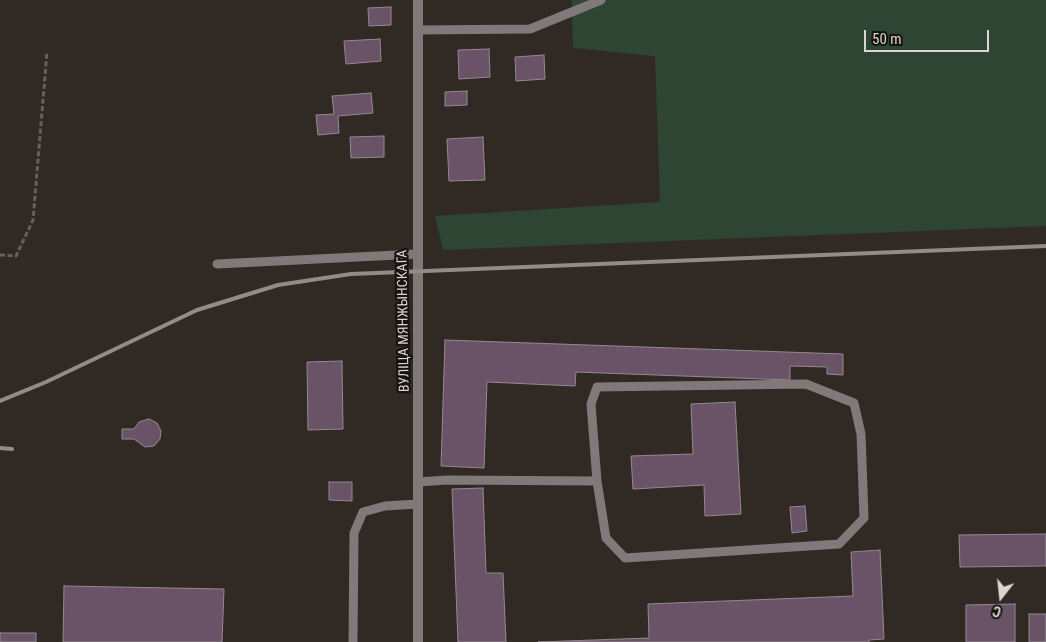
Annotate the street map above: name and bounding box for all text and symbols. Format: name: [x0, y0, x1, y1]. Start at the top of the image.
scale bar: [866, 20, 991, 52]
text: 50 m: [872, 30, 902, 48]
street label: ВУЛІЦА МЯНЖЫНСКАГА: [394, 250, 414, 392]
north arrow: [976, 572, 1026, 622]
text: С: [991, 603, 1003, 620]

